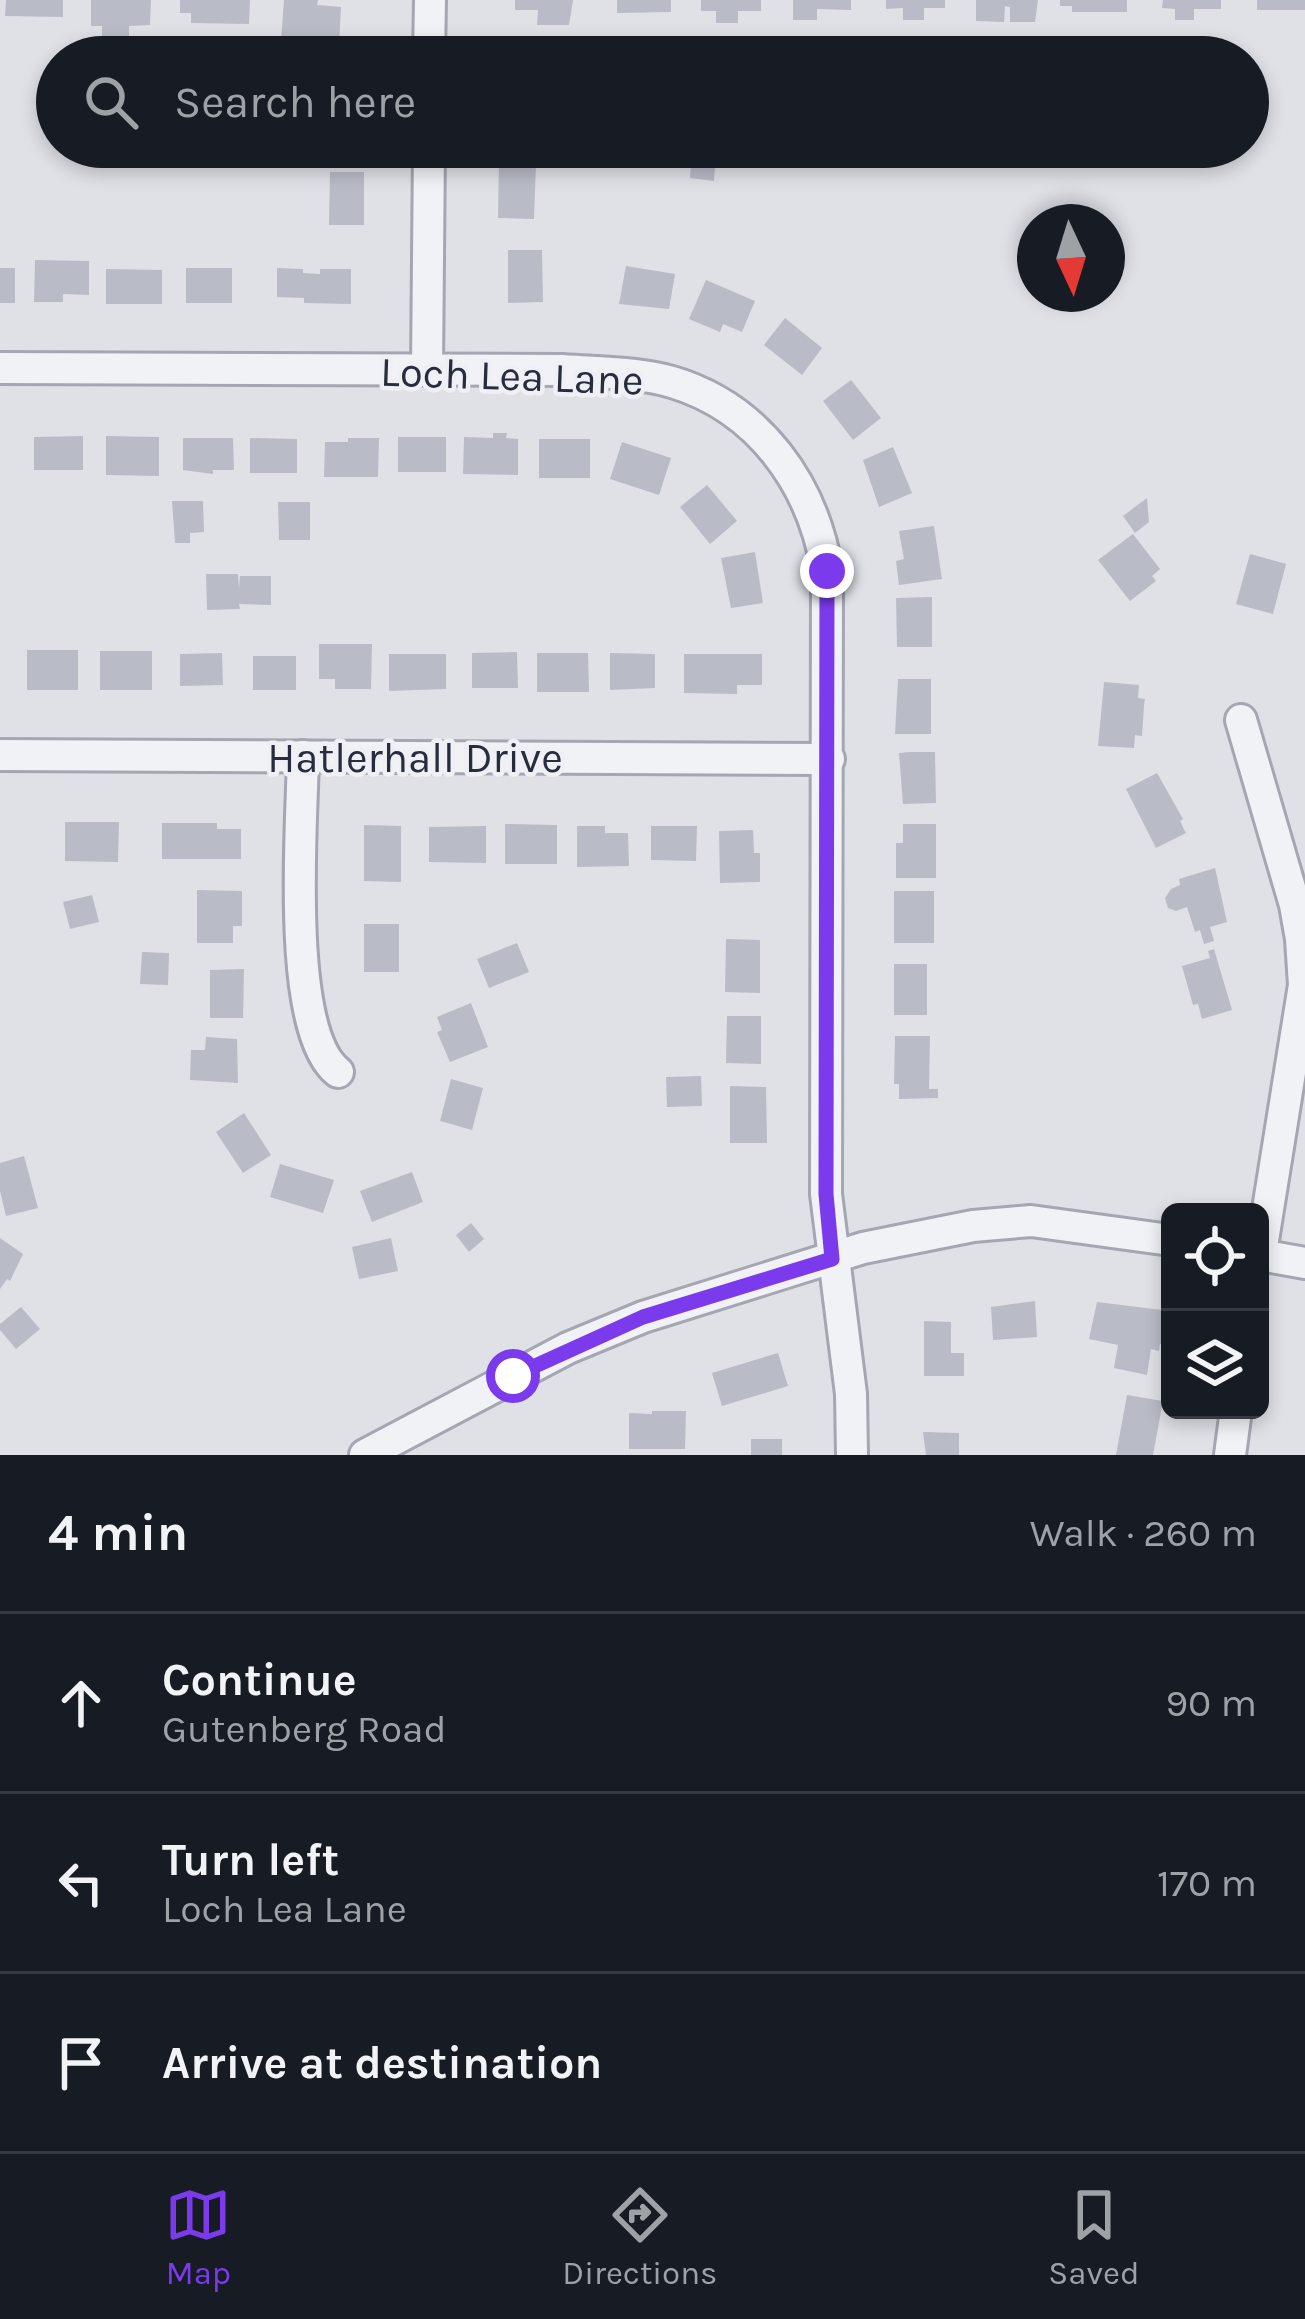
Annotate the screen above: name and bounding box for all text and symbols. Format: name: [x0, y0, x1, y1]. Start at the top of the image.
search box: [36, 36, 1269, 168]
icon: search: [78, 69, 144, 135]
text: Search here: [174, 76, 416, 128]
north arrow: [1017, 204, 1125, 312]
street label: Loch Lea Lane: [379, 346, 645, 406]
route end: [800, 544, 854, 598]
street label: Hatlerhall Drive: [267, 733, 563, 783]
map controls: [1161, 1203, 1269, 1419]
button: locate: [1161, 1203, 1269, 1311]
button: layers: [1161, 1311, 1269, 1419]
route start: [486, 1349, 540, 1403]
text: 4 min: [48, 1503, 188, 1563]
text: Walk · 260 m: [1030, 1510, 1257, 1556]
text: Continue: [162, 1654, 357, 1706]
icon: ahead: [48, 1670, 114, 1736]
text: 90 m: [1165, 1680, 1257, 1726]
text: Gutenberg Road: [162, 1706, 447, 1752]
text: Turn left: [162, 1834, 339, 1886]
icon: left: [48, 1850, 114, 1916]
text: 170 m: [1157, 1860, 1257, 1906]
text: Loch Lea Lane: [162, 1886, 407, 1932]
icon: arrive: [48, 2030, 114, 2096]
text: Arrive at destination: [162, 2037, 602, 2089]
tab: Map: [165, 2182, 231, 2292]
tab: Directions: [562, 2182, 717, 2292]
tab: Saved: [1048, 2182, 1140, 2292]

